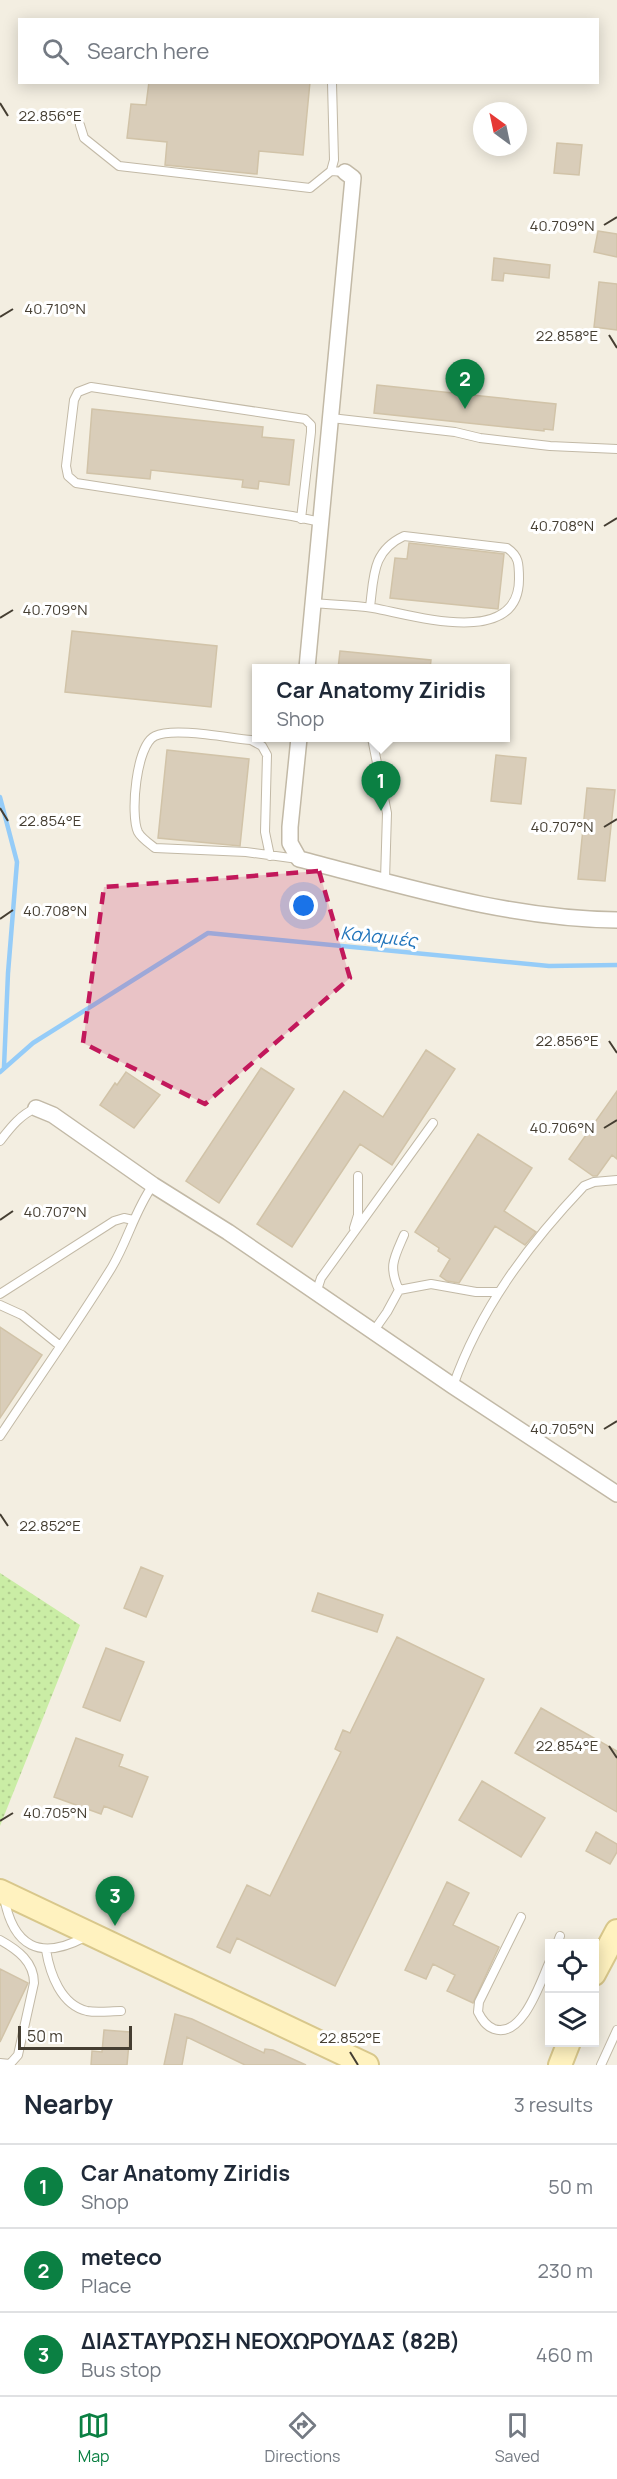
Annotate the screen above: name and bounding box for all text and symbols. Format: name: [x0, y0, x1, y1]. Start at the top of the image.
search box: [18, 18, 599, 84]
icon: search: [39, 35, 72, 68]
text: Search here: [87, 36, 209, 66]
north arrow: [473, 102, 527, 156]
text: 22.856°E: [19, 105, 81, 126]
text: 40.709°N: [530, 215, 594, 236]
text: 40.710°N: [24, 298, 86, 319]
text: 22.858°E: [536, 325, 598, 346]
pin: 2: [446, 360, 484, 409]
text: 40.708°N: [530, 515, 594, 536]
text: 40.709°N: [23, 599, 87, 620]
popup: [252, 664, 510, 742]
text: Car Anatomy Ziridis: [276, 675, 486, 705]
text: Shop: [276, 705, 324, 732]
pin: 1: [362, 762, 400, 811]
text: 22.854°E: [19, 810, 81, 831]
text: 40.707°N: [530, 816, 594, 837]
your location: [289, 891, 318, 920]
text: 40.708°N: [23, 900, 87, 921]
water label: Καλαμιές: [340, 920, 420, 952]
text: 22.856°E: [536, 1030, 598, 1051]
text: 40.706°N: [530, 1117, 594, 1138]
text: 40.707°N: [23, 1201, 87, 1222]
text: 40.705°N: [530, 1418, 594, 1439]
text: 22.852°E: [19, 1515, 81, 1536]
text: 22.854°E: [536, 1735, 598, 1756]
text: 40.705°N: [23, 1802, 87, 1823]
pin: 3: [96, 1876, 134, 1926]
map controls: [545, 1939, 599, 2047]
button: locate: [545, 1939, 599, 1993]
button: layers: [545, 1993, 599, 2047]
scale bar: [18, 2023, 132, 2050]
text: 50 m: [27, 2025, 63, 2047]
text: 22.852°E: [319, 2027, 381, 2048]
text: Nearby: [24, 2086, 113, 2122]
text: 3 results: [514, 2091, 593, 2118]
text: Car Anatomy Ziridis: [81, 2158, 290, 2188]
text: 1: [39, 2173, 48, 2200]
text: 50 m: [548, 2173, 593, 2200]
text: Shop: [81, 2188, 129, 2215]
text: meteco: [81, 2242, 162, 2272]
text: 2: [38, 2257, 49, 2284]
text: 230 m: [537, 2257, 593, 2284]
text: Place: [81, 2272, 131, 2299]
text: ΔΙΑΣΤΑΥΡΩΣΗ ΝΕΟΧΩΡΟΥΔΑΣ (82Β): [81, 2326, 460, 2356]
text: 3: [38, 2341, 49, 2368]
text: 460 m: [536, 2341, 593, 2368]
text: Bus stop: [81, 2356, 161, 2383]
tab: Map: [77, 2409, 110, 2467]
tab: Directions: [265, 2409, 340, 2467]
tab: Saved: [495, 2409, 540, 2467]

